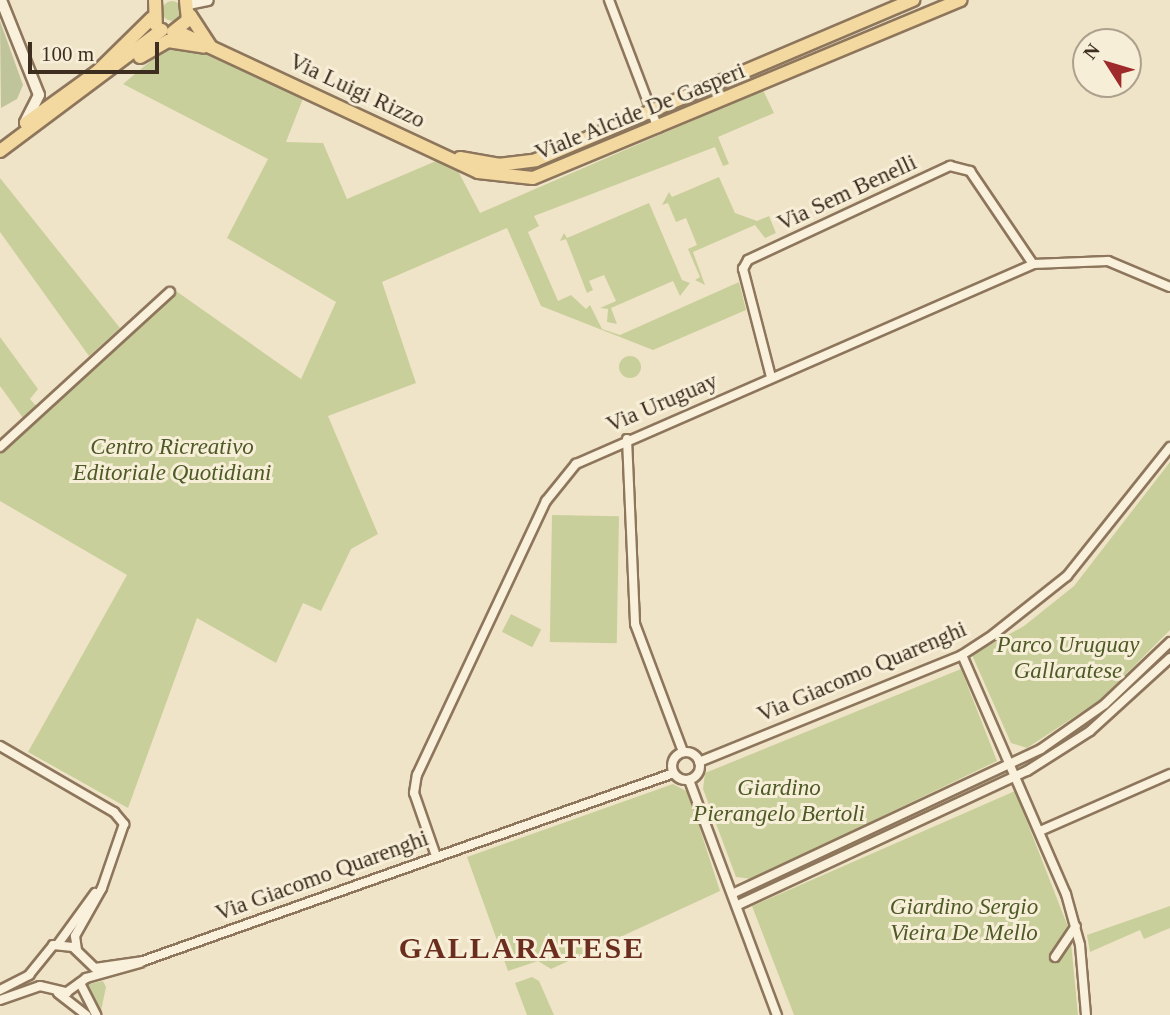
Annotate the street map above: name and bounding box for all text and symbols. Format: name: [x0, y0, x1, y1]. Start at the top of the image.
scale bar: [32, 28, 163, 72]
north arrow: [1072, 28, 1142, 98]
text: N: [1079, 39, 1104, 63]
text: 100 m: [41, 42, 94, 66]
street label: Via Luigi Rizzo: [285, 47, 429, 135]
street label: Viale Alcide De Gasperi: [530, 57, 750, 167]
street label: Via Sem Benelli: [773, 149, 921, 237]
street label: Via Uruguay: [602, 367, 722, 439]
park label: Centro Ricreativo Editoriale Quotidiani: [73, 433, 271, 487]
street label: Via Giacomo Quarenghi: [753, 615, 971, 729]
park label: Parco Uruguay Gallaratese: [997, 631, 1139, 685]
park label: Giardino Pierangelo Bertoli: [693, 774, 865, 828]
street label: Via Giacomo Quarenghi: [212, 825, 432, 927]
park label: Giardino Sergio Vieira De Mello: [890, 893, 1038, 947]
district label: GALLARATESE: [400, 930, 644, 966]

